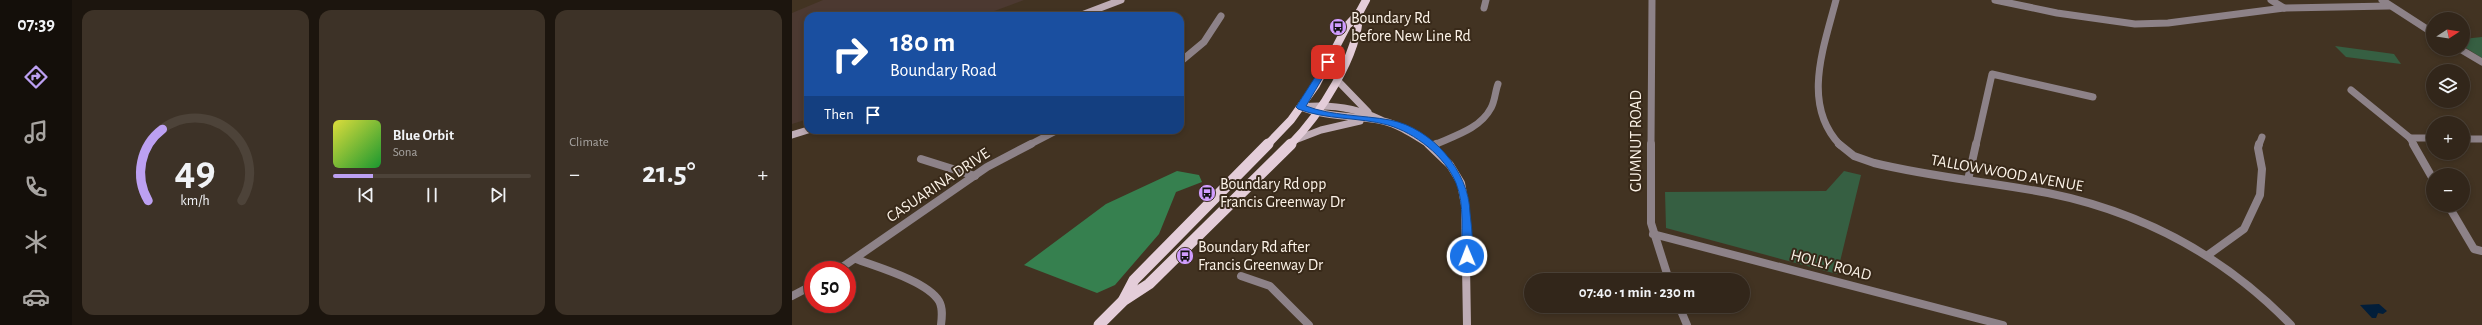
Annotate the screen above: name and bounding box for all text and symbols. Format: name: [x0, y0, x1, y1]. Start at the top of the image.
place label: Boundary Rd before New Line Rd: [1351, 10, 1471, 44]
north arrow: [2426, 12, 2470, 56]
map controls: [2426, 12, 2470, 212]
text: 07:39: [17, 16, 55, 34]
bus stop icon: Boundary Rd before New Line Rd: [1328, 17, 1348, 37]
icon: right: [824, 28, 876, 80]
text: 180 m: [890, 29, 955, 57]
pin: [1311, 45, 1345, 79]
icon: arrive: [1317, 51, 1339, 73]
text: Boundary Road: [890, 62, 997, 80]
icon: directions: [22, 63, 50, 91]
button: layers: [2426, 64, 2470, 108]
street label: GUMNUT ROAD: [1628, 90, 1644, 192]
icon: arrive: [862, 104, 884, 126]
text: Then: [824, 107, 854, 122]
button: +: [2426, 116, 2470, 160]
icon: music: [22, 118, 50, 146]
text: Blue Orbit: [393, 128, 454, 143]
text: Climate: [569, 136, 609, 149]
street label: CASUARINA DRIVE: [884, 145, 992, 225]
text: Sona: [393, 146, 418, 159]
text: 49: [175, 150, 216, 191]
street label: TALLOWWOOD AVENUE: [1929, 152, 2085, 194]
text: 21.5°: [642, 158, 695, 188]
text: −: [569, 163, 580, 185]
text: +: [757, 163, 768, 185]
button: −: [2426, 168, 2470, 212]
icon: phone: [22, 173, 50, 201]
place label: Boundary Rd opp Francis Greenway Dr: [1220, 176, 1346, 211]
bus stop icon: Boundary Rd opp Francis Greenway Dr: [1197, 183, 1217, 203]
icon: previous: [355, 184, 377, 206]
icon: pause: [421, 184, 443, 206]
icon: next: [487, 184, 509, 206]
text: km/h: [181, 193, 210, 207]
icon: climate: [22, 228, 50, 256]
position arrow: [1446, 235, 1488, 277]
place label: Boundary Rd after Francis Greenway Dr: [1198, 239, 1324, 274]
bus stop icon: Boundary Rd after Francis Greenway Dr: [1175, 246, 1195, 266]
street label: HOLLY ROAD: [1789, 247, 1873, 283]
speed limit sign: 50: [804, 261, 856, 313]
icon: car: [22, 283, 50, 311]
text: 07:40 · 1 min · 230 m: [1579, 285, 1695, 300]

